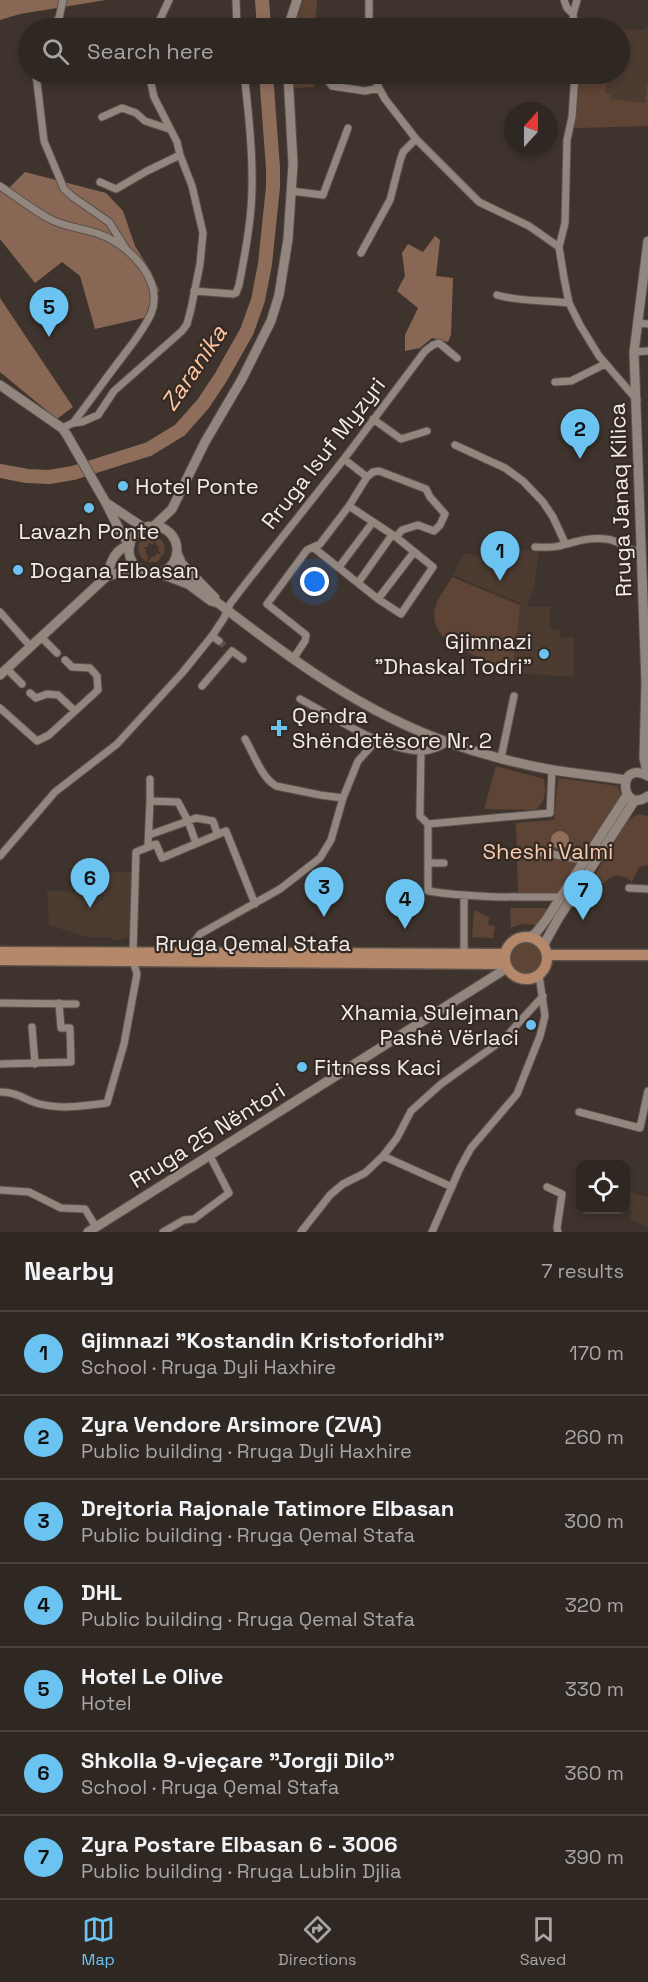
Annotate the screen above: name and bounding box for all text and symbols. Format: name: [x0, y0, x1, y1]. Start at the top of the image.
search box: [18, 18, 630, 84]
icon: search: [39, 35, 72, 68]
text: Search here: [87, 37, 214, 65]
north arrow: [504, 102, 558, 156]
pin: 5: [29, 288, 68, 337]
water label: Zaranika: [154, 319, 234, 417]
street label: Rruga Isuf Myzyri: [255, 371, 391, 535]
street label: Rruga Janaq Kilica: [603, 402, 637, 598]
pin: 2: [560, 410, 600, 459]
place label: Hotel Ponte: [135, 472, 259, 500]
marker: Hotel Ponte: [116, 479, 130, 493]
marker: Lavazh Ponte: [82, 501, 96, 515]
place label: Lavazh Ponte: [18, 517, 160, 545]
pin: 1: [480, 532, 520, 581]
place label: Dogana Elbasan: [30, 556, 199, 584]
marker: Dogana Elbasan: [11, 563, 25, 577]
your location: [300, 567, 329, 596]
place label: Gjimnazi "Dhaskal Todri": [374, 627, 532, 680]
marker: Gjimnazi "Dhaskal Todri": [537, 647, 551, 661]
place label: Qendra Shëndetësore Nr. 2: [292, 701, 492, 754]
marker: Qendra Shëndetësore Nr. 2: [270, 719, 288, 737]
park label: Sheshi Valmi: [482, 837, 614, 865]
pin: 6: [70, 858, 110, 908]
pin: 3: [304, 868, 344, 917]
pin: 7: [564, 870, 602, 920]
pin: 4: [386, 880, 424, 929]
street label: Rruga Qemal Stafa: [155, 929, 351, 957]
place label: Xhamia Sulejman Pashë Vërlaci: [340, 998, 519, 1051]
marker: Xhamia Sulejman Pashë Vërlaci: [524, 1018, 538, 1032]
place label: Fitness Kaci: [314, 1053, 441, 1081]
marker: Fitness Kaci: [295, 1060, 309, 1074]
street label: Rruga 25 Nëntori: [124, 1076, 290, 1194]
map controls: [576, 1160, 630, 1214]
button: locate: [576, 1160, 630, 1214]
text: Nearby: [24, 1254, 114, 1288]
text: 7 results: [541, 1258, 624, 1284]
text: Gjimnazi "Kostandin Kristoforidhi": [81, 1326, 445, 1354]
text: 1: [39, 1340, 48, 1366]
text: 170 m: [569, 1340, 624, 1366]
text: School · Rruga Dyli Haxhire: [81, 1354, 336, 1380]
text: Zyra Vendore Arsimore (ZVA): [81, 1410, 382, 1438]
text: 2: [38, 1424, 49, 1450]
text: 260 m: [565, 1424, 624, 1450]
text: Public building · Rruga Dyli Haxhire: [81, 1438, 412, 1464]
text: Drejtoria Rajonale Tatimore Elbasan: [81, 1494, 454, 1522]
text: 3: [37, 1508, 50, 1534]
text: 300 m: [564, 1508, 624, 1534]
text: Public building · Rruga Qemal Stafa: [81, 1522, 415, 1548]
text: DHL: [81, 1578, 122, 1606]
text: 4: [37, 1592, 50, 1618]
text: 320 m: [565, 1592, 624, 1618]
text: Public building · Rruga Qemal Stafa: [81, 1606, 415, 1632]
text: Hotel Le Olive: [81, 1662, 224, 1690]
text: 5: [38, 1676, 50, 1702]
text: 330 m: [565, 1676, 624, 1702]
text: Hotel: [81, 1690, 132, 1716]
text: Shkolla 9-vjeçare "Jorgji Dilo": [81, 1746, 395, 1774]
text: 6: [37, 1760, 50, 1786]
text: 360 m: [565, 1760, 624, 1786]
text: School · Rruga Qemal Stafa: [81, 1774, 339, 1800]
text: Zyra Postare Elbasan 6 - 3006: [81, 1830, 398, 1858]
text: 7: [38, 1844, 49, 1870]
text: 390 m: [565, 1844, 624, 1870]
text: Public building · Rruga Lublin Djlia: [81, 1858, 401, 1884]
tab: Map: [82, 1913, 115, 1970]
tab: Directions: [278, 1913, 357, 1970]
tab: Saved: [520, 1913, 566, 1970]

